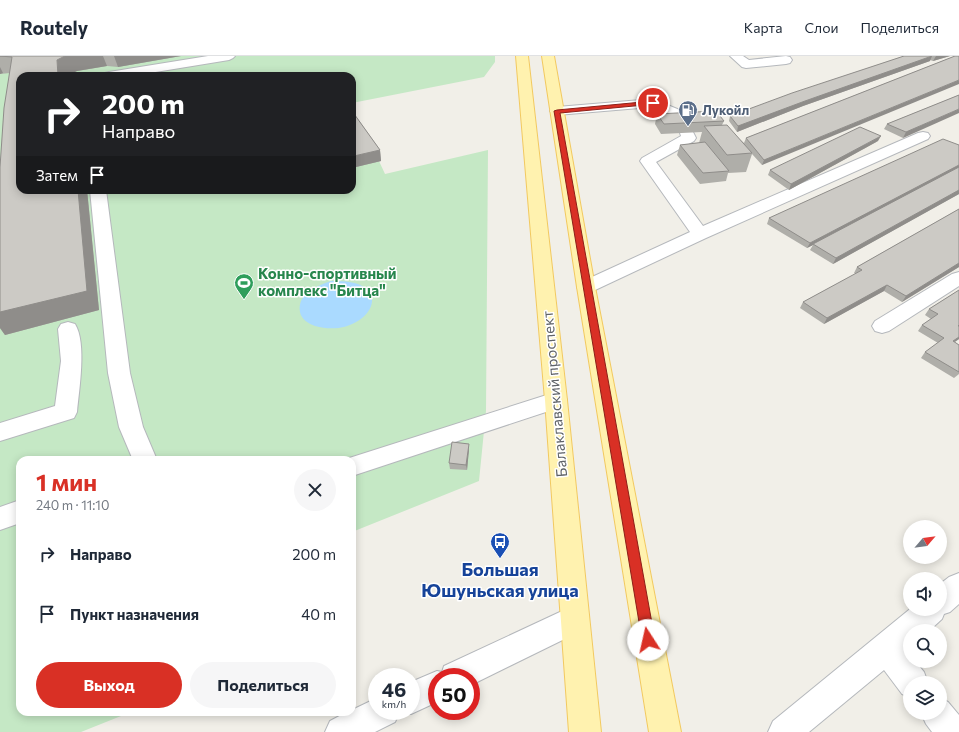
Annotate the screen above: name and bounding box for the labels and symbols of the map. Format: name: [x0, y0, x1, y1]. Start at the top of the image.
pin: [636, 86, 670, 120]
fuel station icon: Лукойл: [677, 99, 699, 127]
place label: Лукойл: [702, 102, 749, 118]
place label: Конно-спортивный комплекс "Битца": [258, 264, 397, 299]
sports icon: Конно-спортивный комплекс "Битца": [233, 272, 255, 300]
street label: Балаклавский проспект: [538, 310, 570, 478]
north arrow: [903, 520, 947, 564]
bus stop icon: Большая Юшуньская улица: [489, 531, 511, 559]
place label: Большая Юшуньская улица: [421, 558, 579, 601]
position arrow: [627, 619, 669, 661]
speed limit sign: 50: [428, 668, 480, 720]

